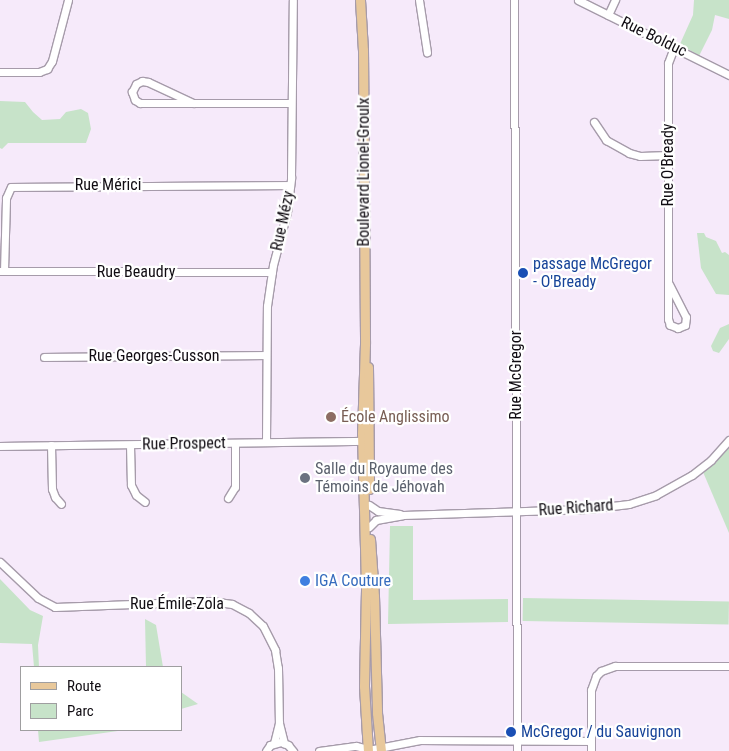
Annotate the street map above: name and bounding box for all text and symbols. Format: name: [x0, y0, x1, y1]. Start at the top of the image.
street label: Rue Bolduc: [618, 13, 690, 61]
street label: Boulevard Lionel-Groulx: [354, 97, 374, 247]
street label: Rue O'Bready: [658, 123, 678, 207]
street label: Rue Mérici: [75, 175, 141, 195]
street label: Rue Mézy: [267, 189, 299, 253]
place label: passage McGregor - O'Bready: [533, 254, 652, 292]
street label: Rue Beaudry: [97, 262, 175, 282]
marker: passage McGregor - O'Bready: [517, 267, 529, 279]
street label: Rue McGregor: [506, 330, 526, 420]
street label: Rue Georges-Cusson: [89, 346, 219, 366]
place label: École Anglissimo: [341, 407, 450, 427]
marker: École Anglissimo: [325, 411, 337, 423]
street label: Rue Prospect: [142, 434, 226, 454]
place label: Salle du Royaume des Témoins de Jéhovah: [315, 459, 453, 497]
marker: Salle du Royaume des Témoins de Jéhovah: [299, 472, 311, 484]
street label: Rue Richard: [538, 496, 614, 520]
place label: IGA Couture: [315, 571, 391, 591]
marker: IGA Couture: [299, 575, 311, 587]
street label: Rue Émile-Zola: [130, 594, 224, 614]
legend: [20, 666, 182, 731]
text: Route: [67, 677, 101, 695]
text: Parc: [67, 702, 94, 720]
place label: McGregor / du Sauvignon: [521, 722, 681, 742]
marker: McGregor / du Sauvignon: [505, 726, 517, 738]

